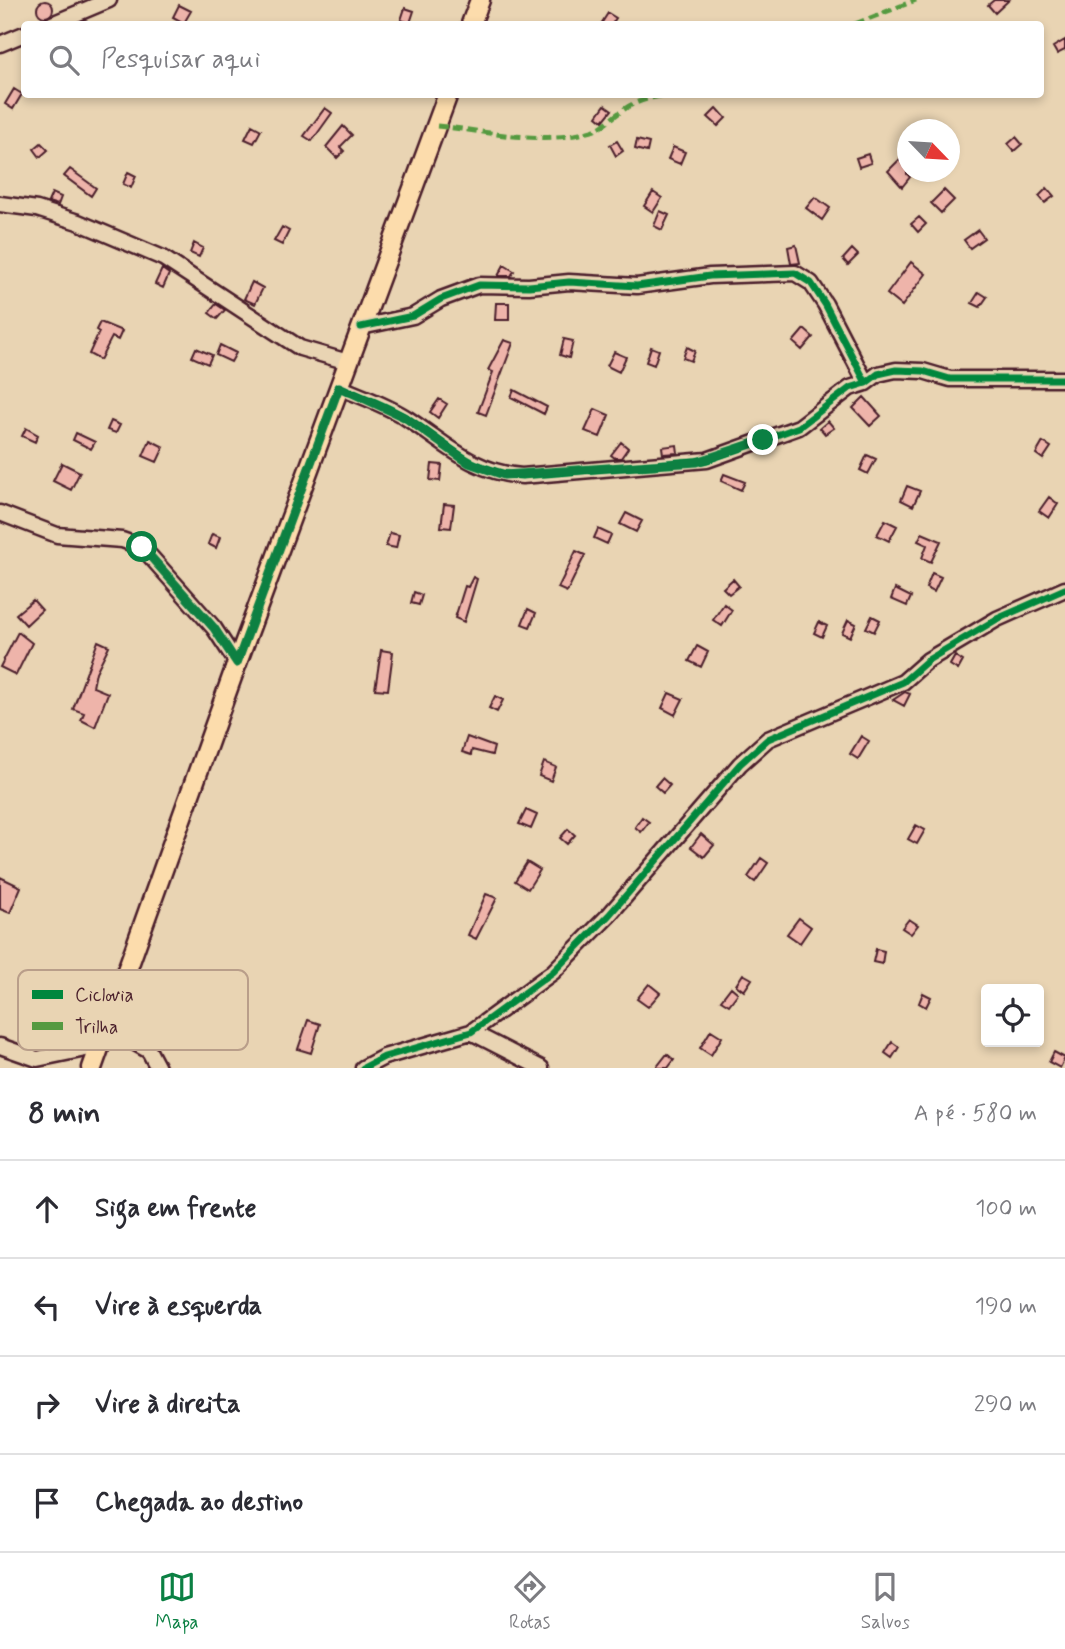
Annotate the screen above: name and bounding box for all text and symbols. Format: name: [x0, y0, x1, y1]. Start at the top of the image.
search box: [21, 21, 1044, 98]
icon: search: [45, 41, 83, 79]
text: Pesquisar aqui: [101, 43, 260, 77]
north arrow: [897, 119, 960, 182]
route end: [747, 424, 778, 455]
route start: [126, 531, 157, 562]
legend: [18, 970, 248, 1050]
text: Ciclovia: [75, 983, 134, 1008]
map controls: [981, 984, 1044, 1047]
button: locate: [981, 984, 1044, 1047]
text: Trilha: [75, 1015, 118, 1040]
text: 8 min: [28, 1094, 101, 1133]
text: A pé · 580 m: [914, 1099, 1037, 1129]
icon: ahead: [28, 1190, 66, 1228]
text: Siga em frente: [95, 1192, 256, 1226]
text: 100 m: [975, 1194, 1037, 1224]
icon: left: [28, 1288, 66, 1326]
text: Vire à esquerda: [95, 1290, 262, 1324]
text: 190 m: [975, 1292, 1037, 1322]
icon: right: [28, 1386, 66, 1424]
text: Vire à direita: [95, 1388, 241, 1422]
text: 290 m: [974, 1390, 1037, 1420]
icon: arrive: [28, 1484, 66, 1522]
text: Chegada ao destino: [95, 1486, 303, 1520]
tab: Mapa: [155, 1568, 199, 1635]
tab: Rotas: [509, 1568, 550, 1635]
tab: Salvos: [861, 1568, 910, 1635]

